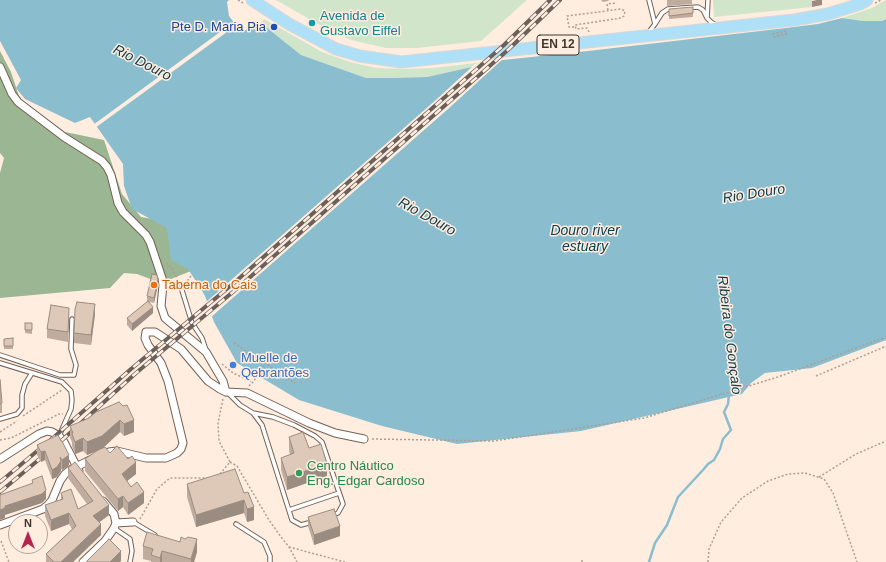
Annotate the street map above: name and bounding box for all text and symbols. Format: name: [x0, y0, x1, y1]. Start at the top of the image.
place label: Avenida de Gustavo Eiffel: [320, 8, 401, 39]
marker: Avenida de Gustavo Eiffel: [307, 18, 317, 28]
place label: Pte D. Maria Pia: [171, 19, 266, 35]
marker: Pte D. Maria Pia: [269, 22, 279, 32]
road number: EN 12: [537, 35, 579, 55]
water label: Rio Douro: [110, 41, 174, 85]
water label: Rio Douro: [722, 181, 786, 207]
water label: Rio Douro: [395, 194, 459, 240]
water label: Douro river estuary: [550, 223, 620, 256]
water label: Ribeira do Gonçalo: [713, 274, 745, 396]
place label: Taberna do Cais: [162, 277, 257, 293]
marker: Taberna do Cais: [149, 280, 159, 290]
place label: Muelle de Qebrantões: [241, 350, 309, 381]
marker: Muelle de Qebrantões: [228, 360, 238, 370]
place label: Centro Náutico Eng. Edgar Cardoso: [307, 458, 425, 489]
marker: Centro Náutico Eng. Edgar Cardoso: [294, 468, 304, 478]
north arrow: [8, 514, 48, 554]
text: N: [24, 517, 32, 529]

